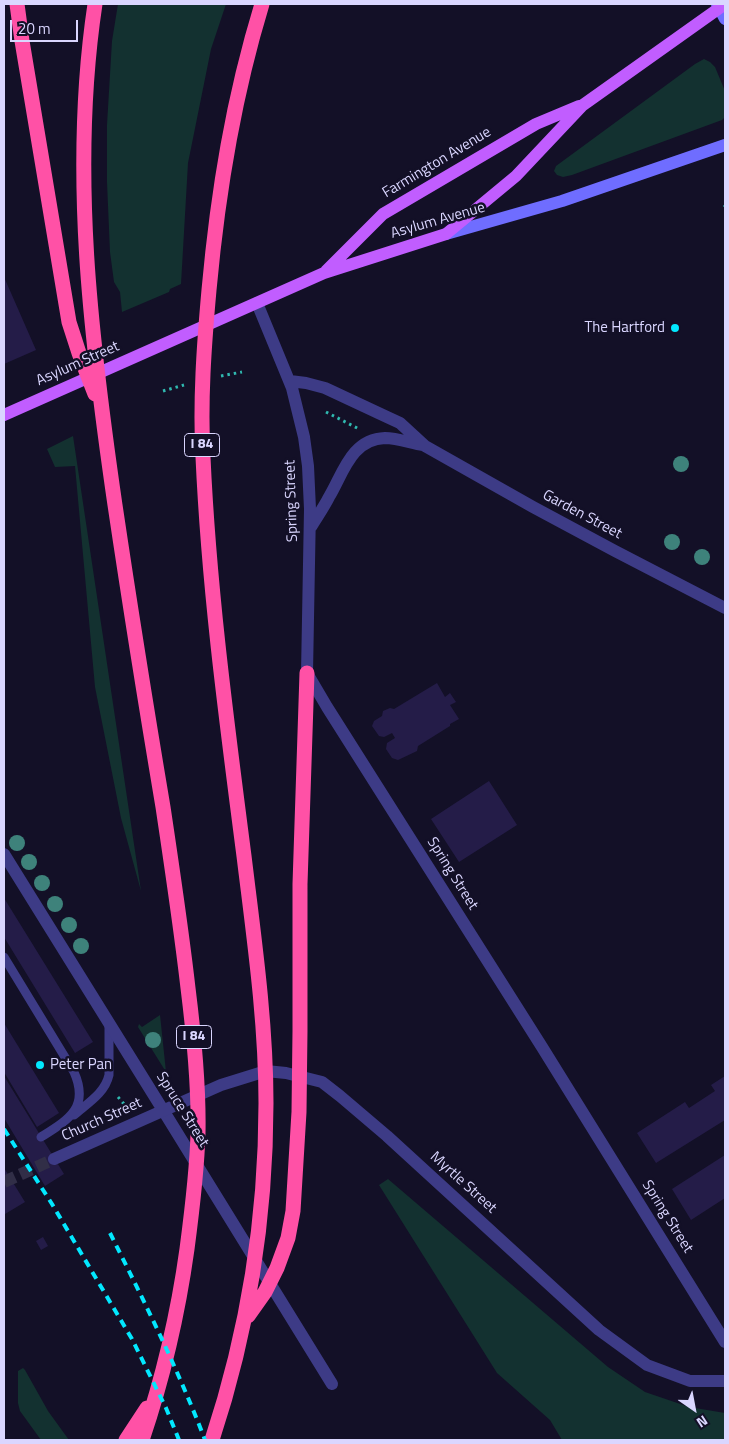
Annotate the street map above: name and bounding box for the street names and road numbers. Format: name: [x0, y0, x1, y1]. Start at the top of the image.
street label: Farmington Avenue: [380, 124, 494, 202]
street label: Asylum Avenue: [389, 199, 487, 243]
street label: Asylum Street: [34, 338, 122, 390]
road number: I 84: [184, 434, 220, 456]
street label: Spring Street: [282, 460, 302, 542]
street label: Garden Street: [539, 487, 625, 543]
street label: Spring Street: [423, 834, 481, 914]
road number: I 84: [176, 1026, 212, 1048]
street label: Spruce Street: [152, 1069, 212, 1151]
street label: Church Street: [59, 1094, 145, 1146]
street label: Myrtle Street: [426, 1148, 500, 1218]
street label: Spring Street: [638, 1177, 696, 1257]

